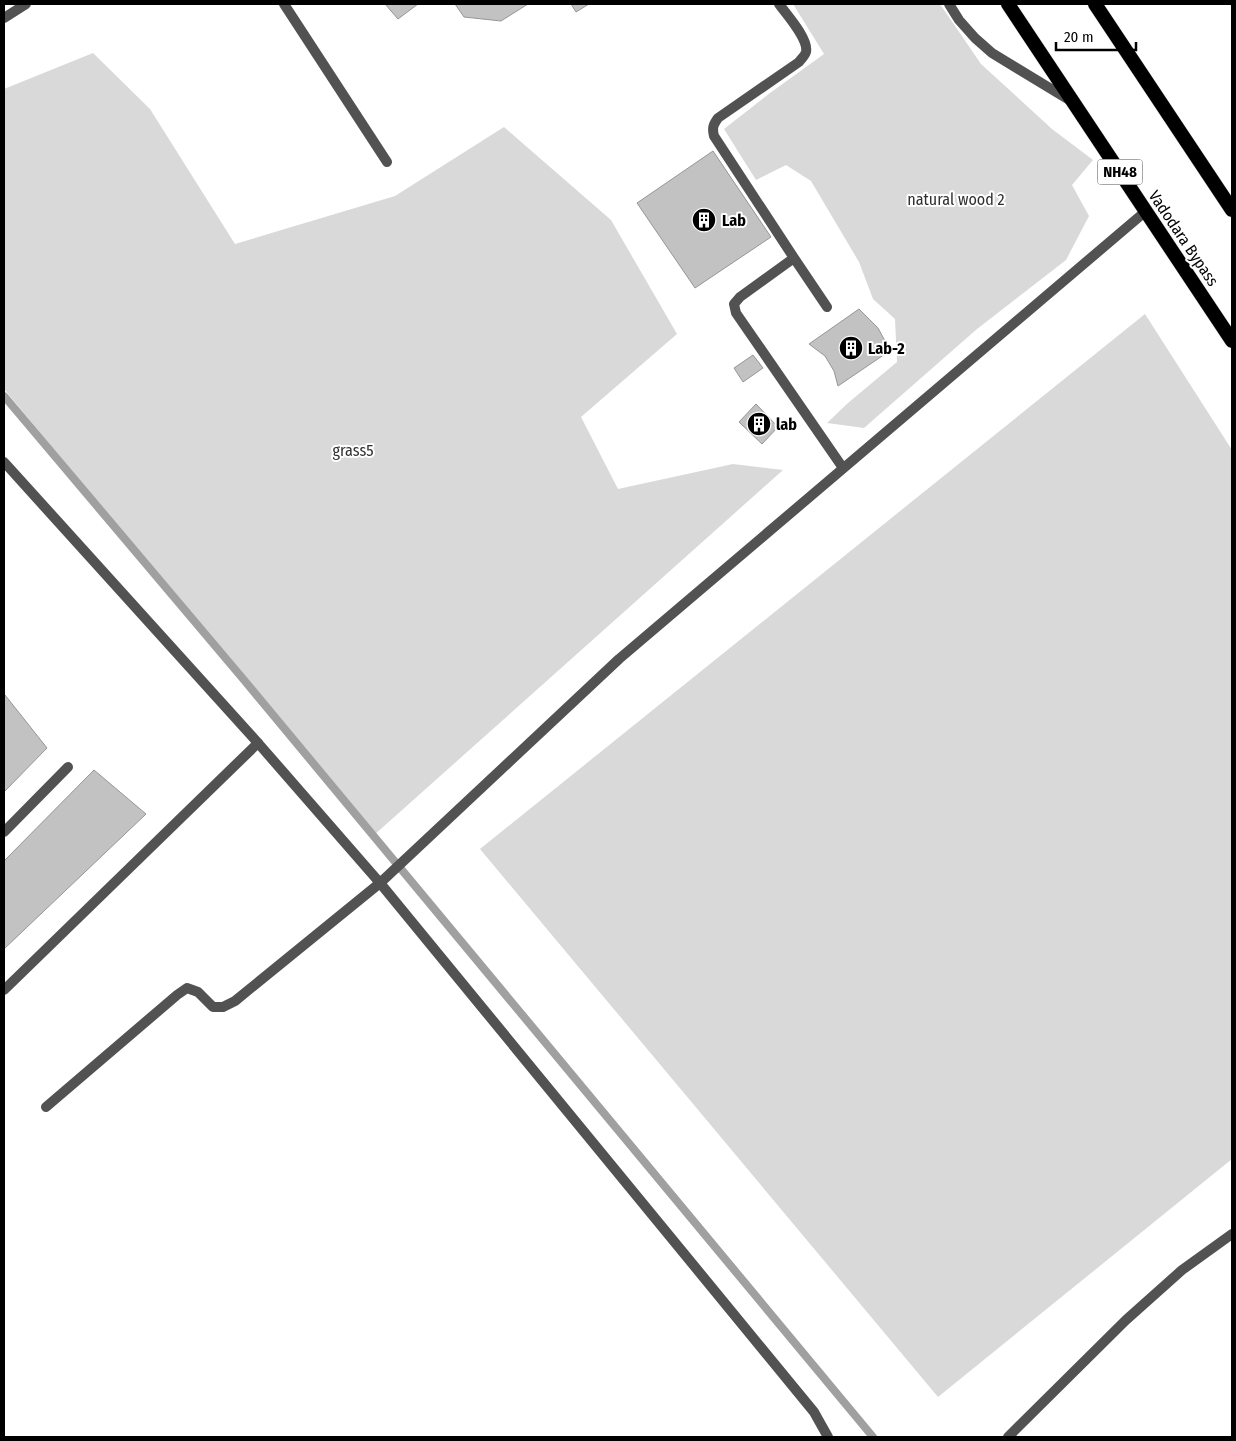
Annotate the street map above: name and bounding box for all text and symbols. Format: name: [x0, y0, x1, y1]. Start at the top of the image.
scale bar: [1056, 20, 1136, 52]
text: 20 m: [1064, 28, 1094, 46]
road number: NH48: [1098, 160, 1142, 184]
street label: Vadodara Bypass: [1145, 187, 1223, 290]
park label: natural wood 2: [907, 190, 1005, 209]
building icon: Lab: [691, 207, 717, 233]
place label: Lab: [722, 211, 746, 230]
building icon: Lab-2: [838, 335, 864, 361]
place label: Lab-2: [868, 339, 905, 358]
building icon: lab: [746, 411, 772, 437]
place label: lab: [776, 415, 797, 434]
park label: grass5: [332, 441, 374, 460]

